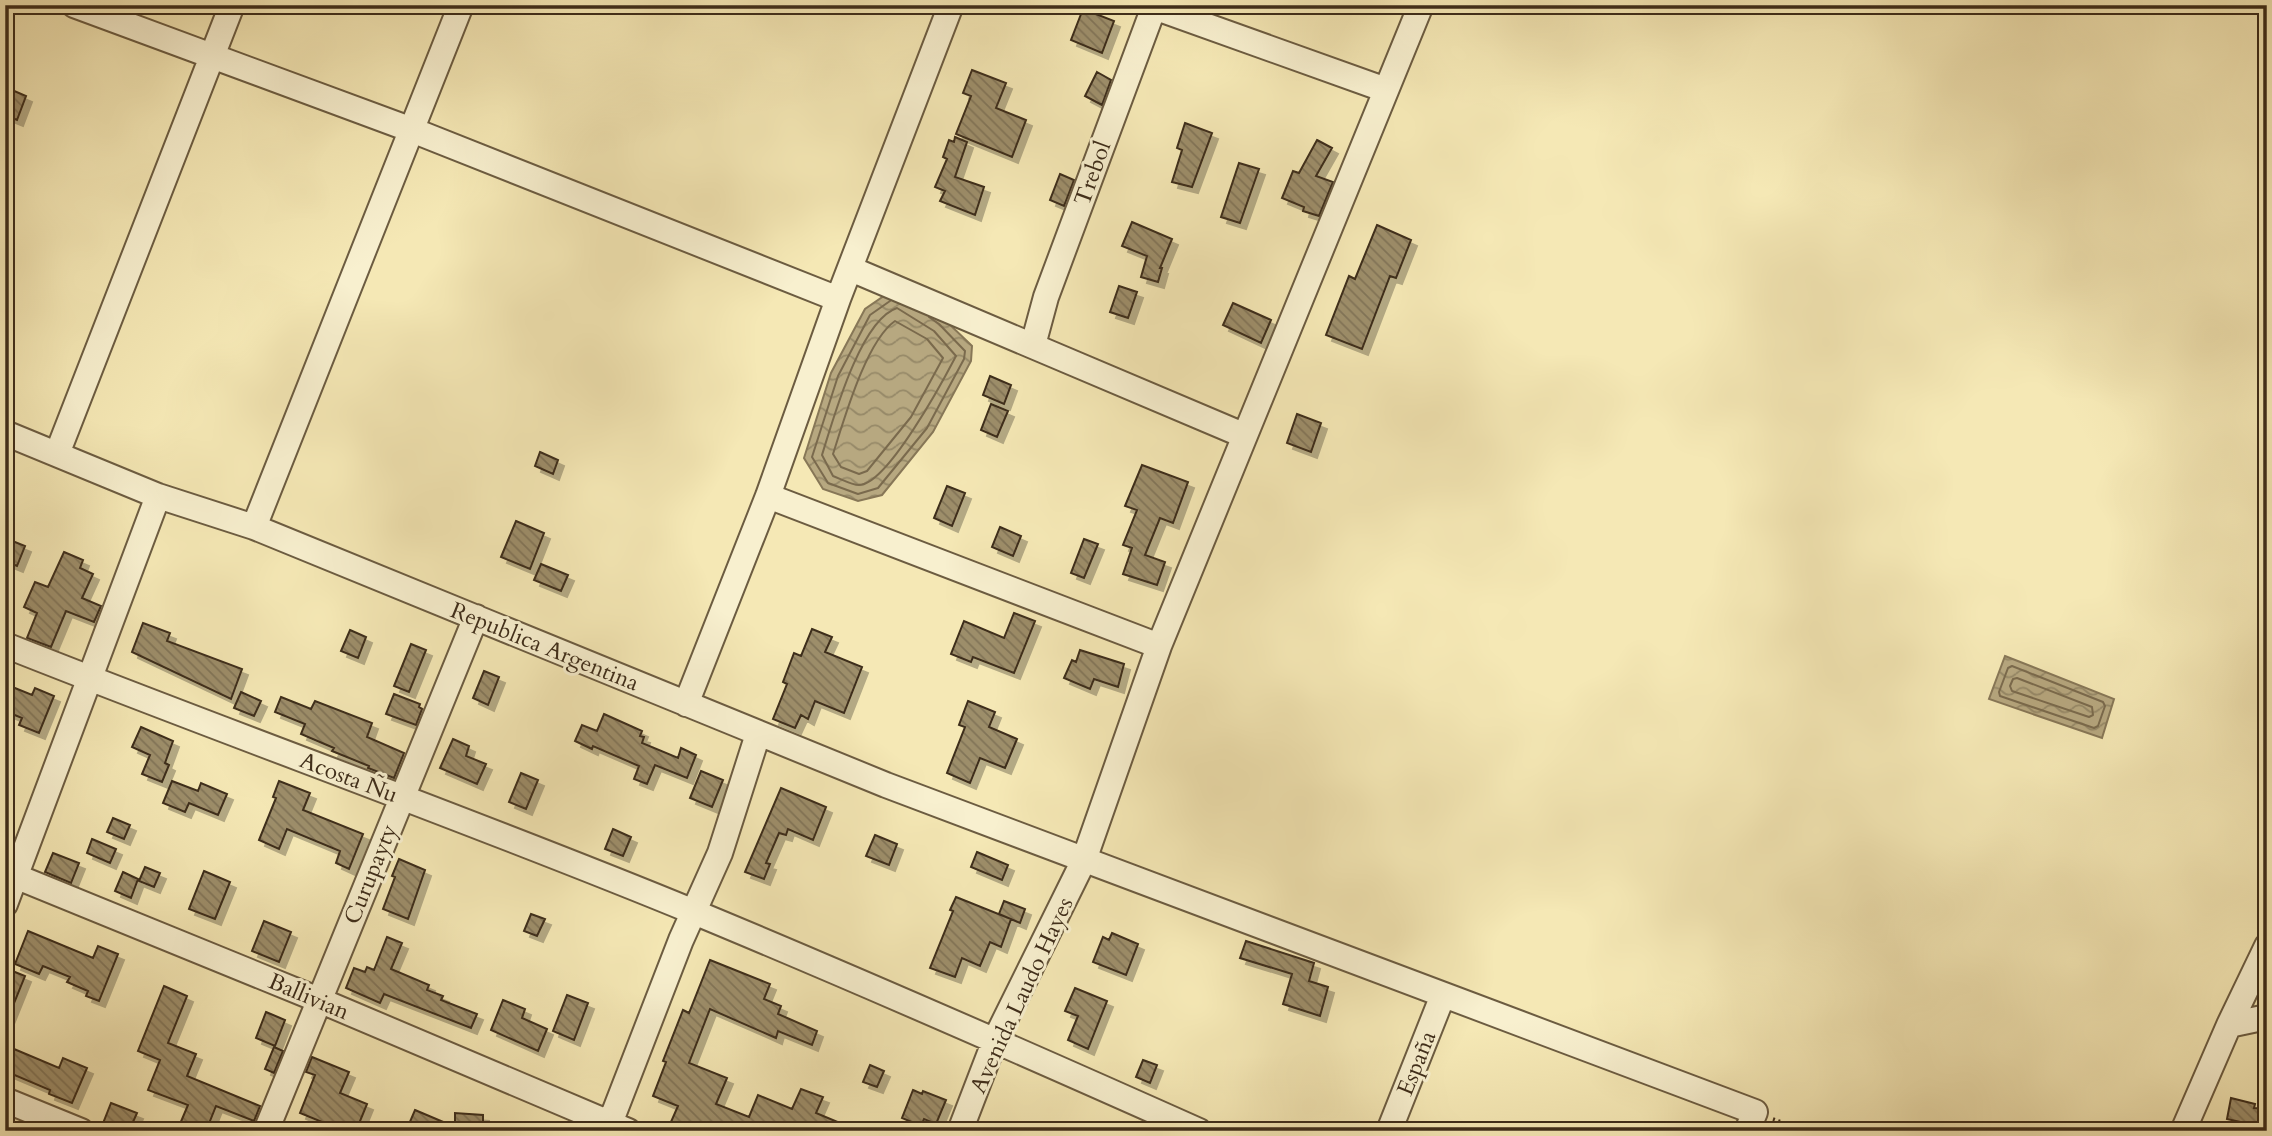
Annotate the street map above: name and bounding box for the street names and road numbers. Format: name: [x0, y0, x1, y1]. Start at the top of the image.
street label: Trebol: [1067, 137, 1118, 210]
street label: Republica Argentina: [446, 595, 644, 698]
street label: Acosta Ñu: [295, 744, 403, 810]
street label: Curupayty: [336, 820, 404, 929]
street label: Avenida Laudo Hayes: [962, 892, 1081, 1098]
street label: Ballivian: [264, 966, 354, 1027]
street label: España: [1390, 1026, 1443, 1100]

